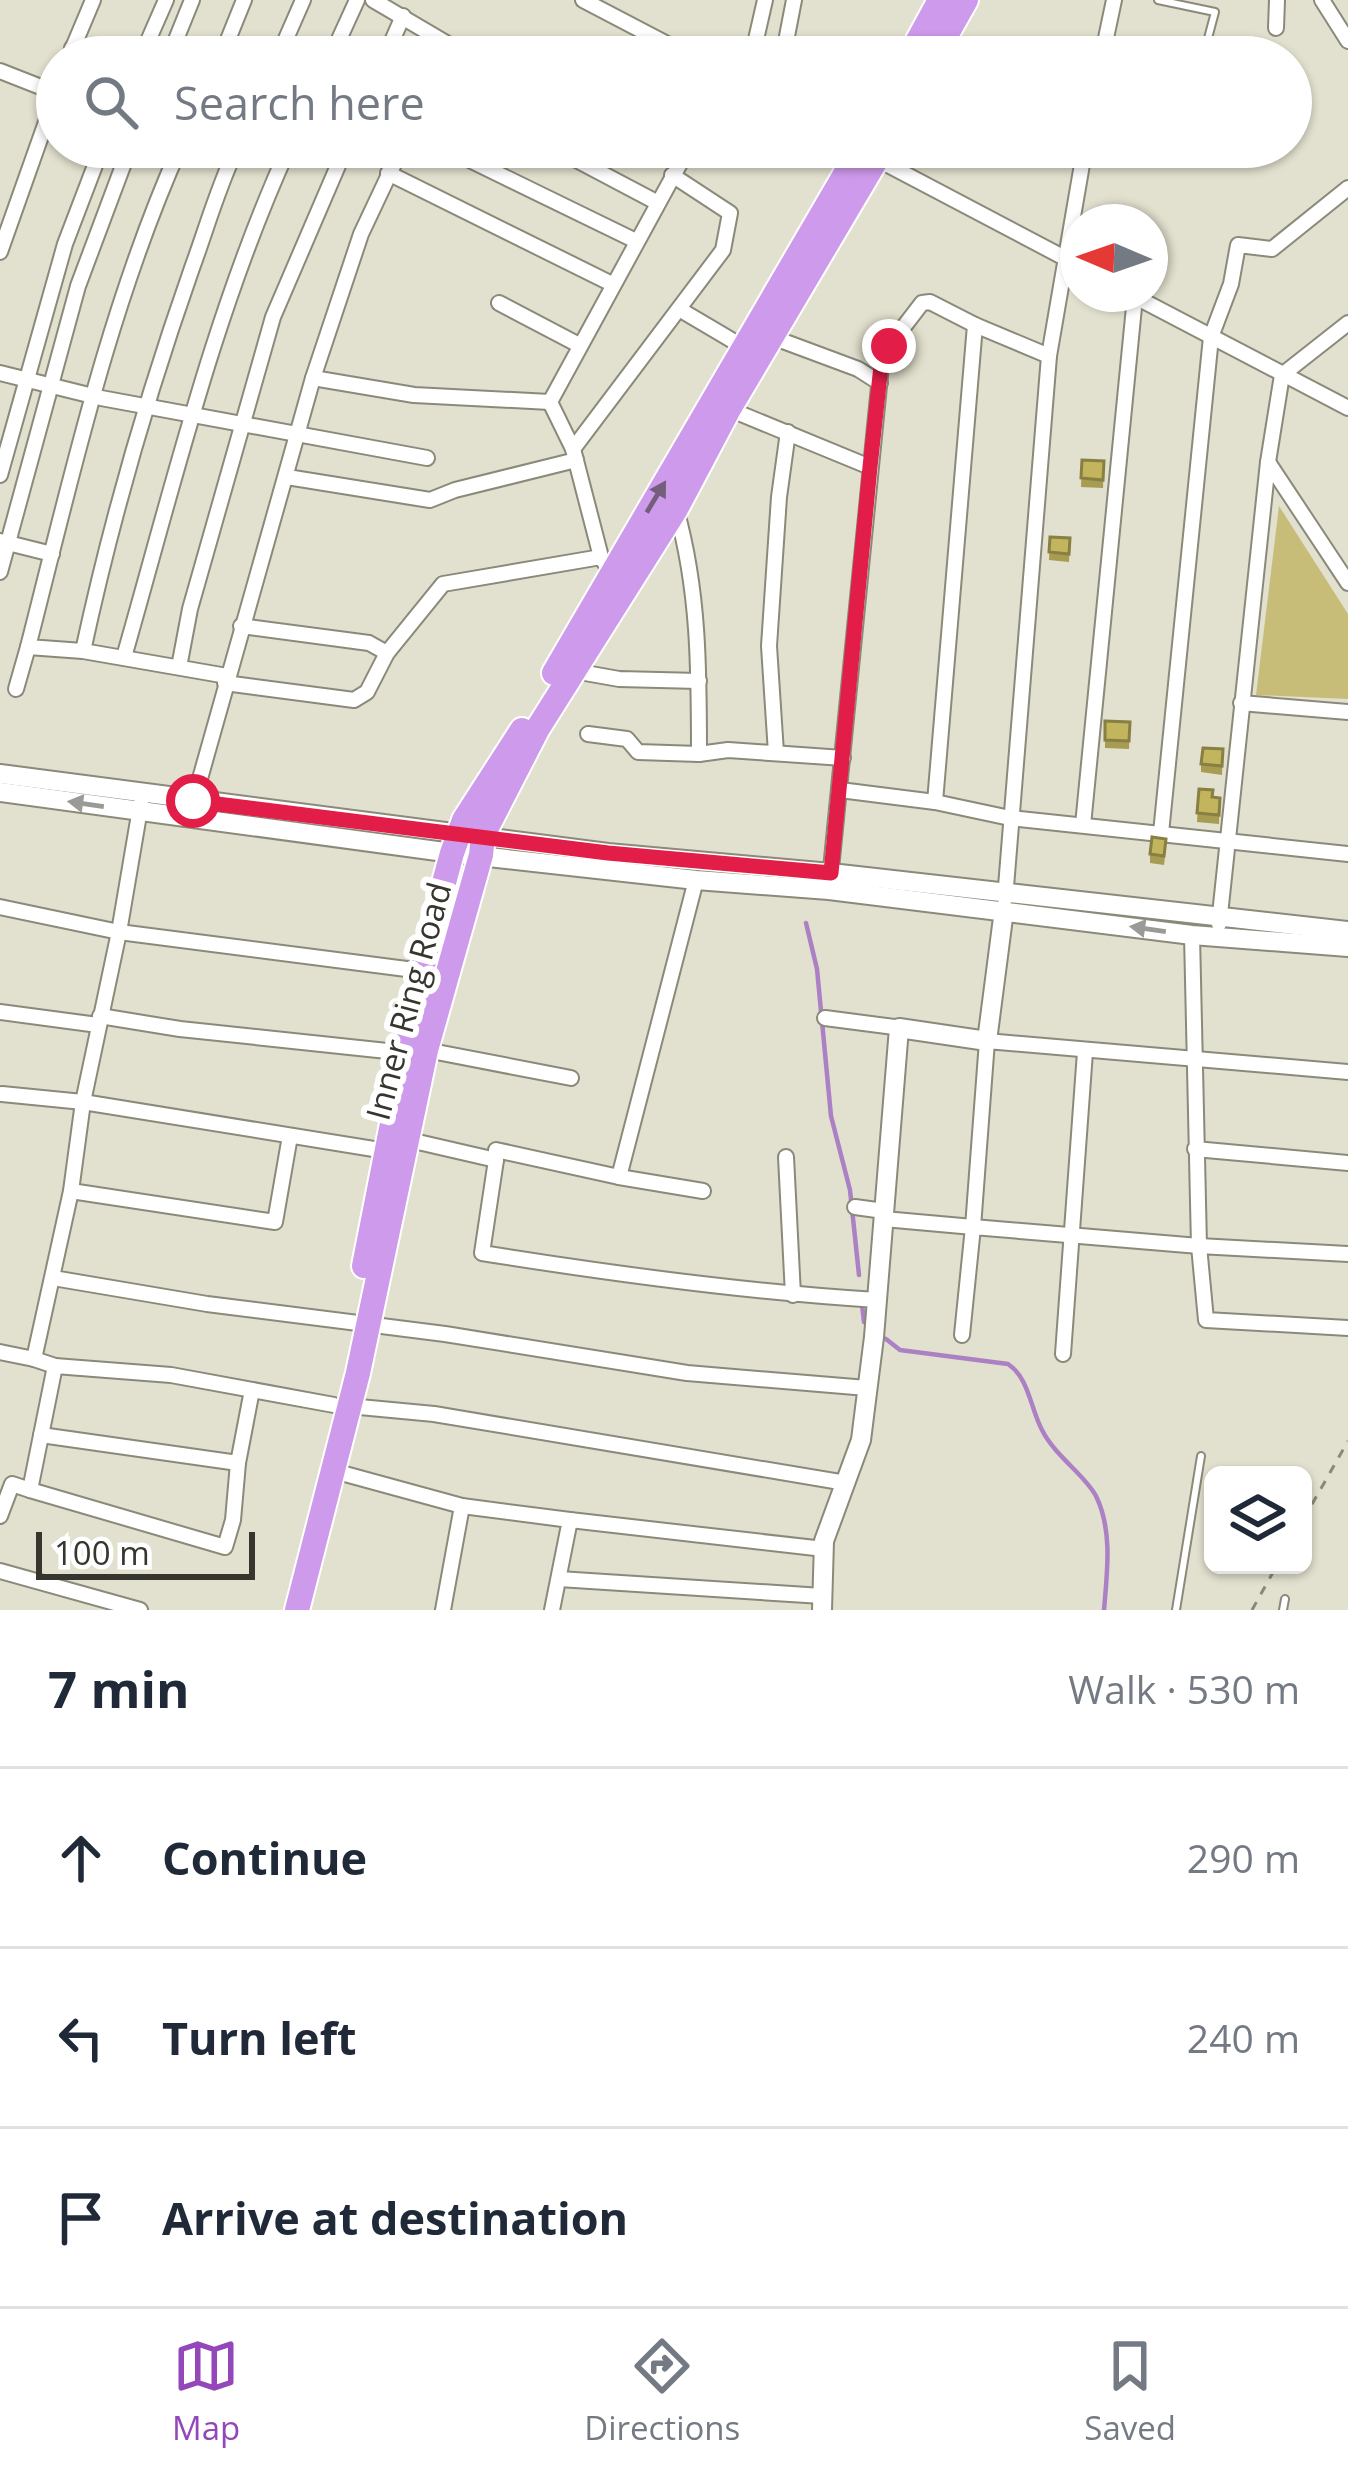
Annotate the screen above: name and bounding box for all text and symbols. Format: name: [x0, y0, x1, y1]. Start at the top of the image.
search box: [36, 36, 1312, 168]
icon: search: [78, 69, 144, 135]
text: Search here: [174, 72, 425, 133]
north arrow: [1060, 204, 1168, 312]
route end: [862, 319, 916, 373]
one-way arrow: [645, 480, 666, 514]
route start: [166, 774, 220, 828]
one-way arrow: [67, 794, 105, 813]
street label: Inner Ring Road: [355, 877, 461, 1125]
one-way arrow: [1129, 919, 1166, 938]
map controls: [1204, 1466, 1312, 1574]
button: layers: [1204, 1466, 1312, 1574]
scale bar: [36, 1526, 255, 1579]
text: 100 m: [54, 1530, 150, 1575]
text: 7 min: [48, 1653, 190, 1723]
text: Walk · 530 m: [1068, 1662, 1300, 1715]
icon: ahead: [48, 1825, 114, 1891]
text: Continue: [162, 1827, 367, 1888]
text: 290 m: [1187, 1831, 1300, 1884]
icon: left: [48, 2005, 114, 2071]
text: Turn left: [162, 2007, 357, 2068]
text: 240 m: [1187, 2011, 1300, 2064]
icon: arrive: [48, 2185, 114, 2251]
text: Arrive at destination: [162, 2187, 628, 2248]
tab: Map: [172, 2333, 240, 2450]
tab: Directions: [584, 2333, 740, 2450]
tab: Saved: [1084, 2333, 1176, 2450]

